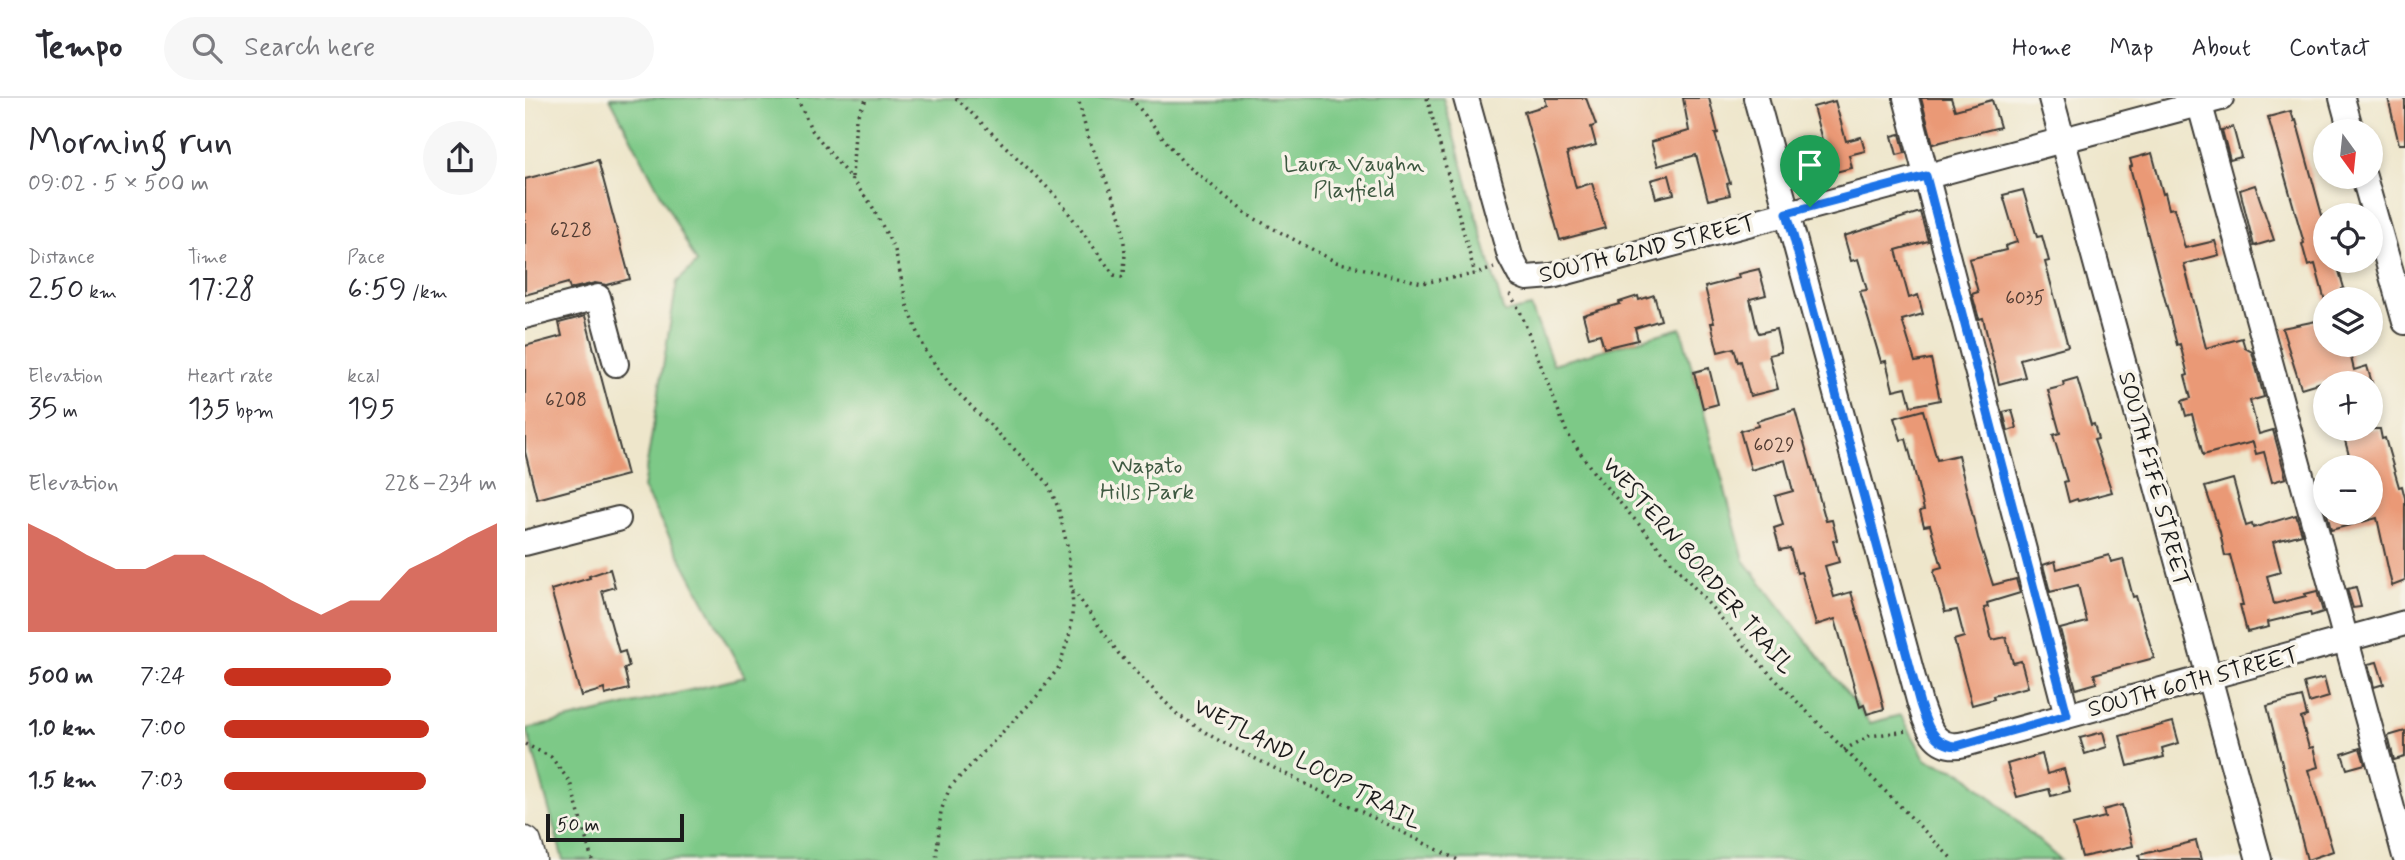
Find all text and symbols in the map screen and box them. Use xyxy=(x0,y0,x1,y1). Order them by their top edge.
search box xyxy=(164,17,654,80)
text: Tempo xyxy=(35,26,122,70)
icon: search xyxy=(188,29,226,67)
text: Search here xyxy=(244,31,375,65)
text: Home xyxy=(2012,33,2072,64)
text: Map xyxy=(2110,33,2154,64)
text: About xyxy=(2192,33,2251,64)
text: Contact xyxy=(2289,33,2370,64)
text: Morning run xyxy=(28,118,233,167)
north arrow xyxy=(2313,119,2383,189)
map controls xyxy=(2313,119,2383,525)
button: share xyxy=(423,121,497,195)
pin xyxy=(1780,135,1840,207)
icon: arrive xyxy=(1791,146,1829,184)
park label: Laura Vaughn Playfield xyxy=(1284,150,1424,206)
text: 09:02 · 5 × 500 m xyxy=(28,169,209,199)
button: locate xyxy=(2313,203,2383,273)
street label: SOUTH 62ND STREET xyxy=(1536,209,1759,291)
house number: 6228 xyxy=(550,218,592,243)
text: Distance xyxy=(28,245,95,270)
text: Time xyxy=(188,245,227,270)
text: Pace xyxy=(347,245,385,270)
text: 2.50 xyxy=(28,270,84,309)
text: 17:28 xyxy=(188,270,255,309)
text: 6:59 xyxy=(347,270,407,309)
text: km xyxy=(84,280,117,305)
text: /km xyxy=(407,280,448,305)
house number: 6035 xyxy=(2005,286,2045,311)
button: layers xyxy=(2313,287,2383,357)
text: Elevation xyxy=(28,364,103,389)
text: Heart rate xyxy=(188,364,273,389)
text: kcal xyxy=(347,364,379,389)
street label: SOUTH FIFE STREET xyxy=(2110,369,2196,590)
button: + xyxy=(2313,371,2383,441)
house number: 6208 xyxy=(545,388,587,413)
text: 35 xyxy=(28,389,58,428)
text: 135 xyxy=(188,389,230,428)
text: 195 xyxy=(347,389,395,428)
text: m xyxy=(58,399,78,424)
text: bpm xyxy=(230,399,274,424)
house number: 6029 xyxy=(1753,433,1795,458)
street label: WESTERN BORDER TRAIL xyxy=(1595,451,1800,681)
park label: Wapato Hills Park xyxy=(1100,452,1194,508)
button: − xyxy=(2313,455,2383,525)
text: Elevation xyxy=(28,469,119,499)
text: 228–234 m xyxy=(384,469,497,499)
street label: SOUTH 60TH STREET xyxy=(2085,640,2302,726)
text: 500 m xyxy=(28,662,93,692)
text: 7:24 xyxy=(140,662,185,692)
street label: WETLAND LOOP TRAIL xyxy=(1188,692,1426,838)
text: 1.0 km xyxy=(28,714,96,744)
text: 7:00 xyxy=(140,714,186,744)
text: 1.5 km xyxy=(28,766,97,796)
text: 7:03 xyxy=(140,766,183,796)
scale bar xyxy=(546,811,684,843)
text: 50 m xyxy=(557,813,600,838)

